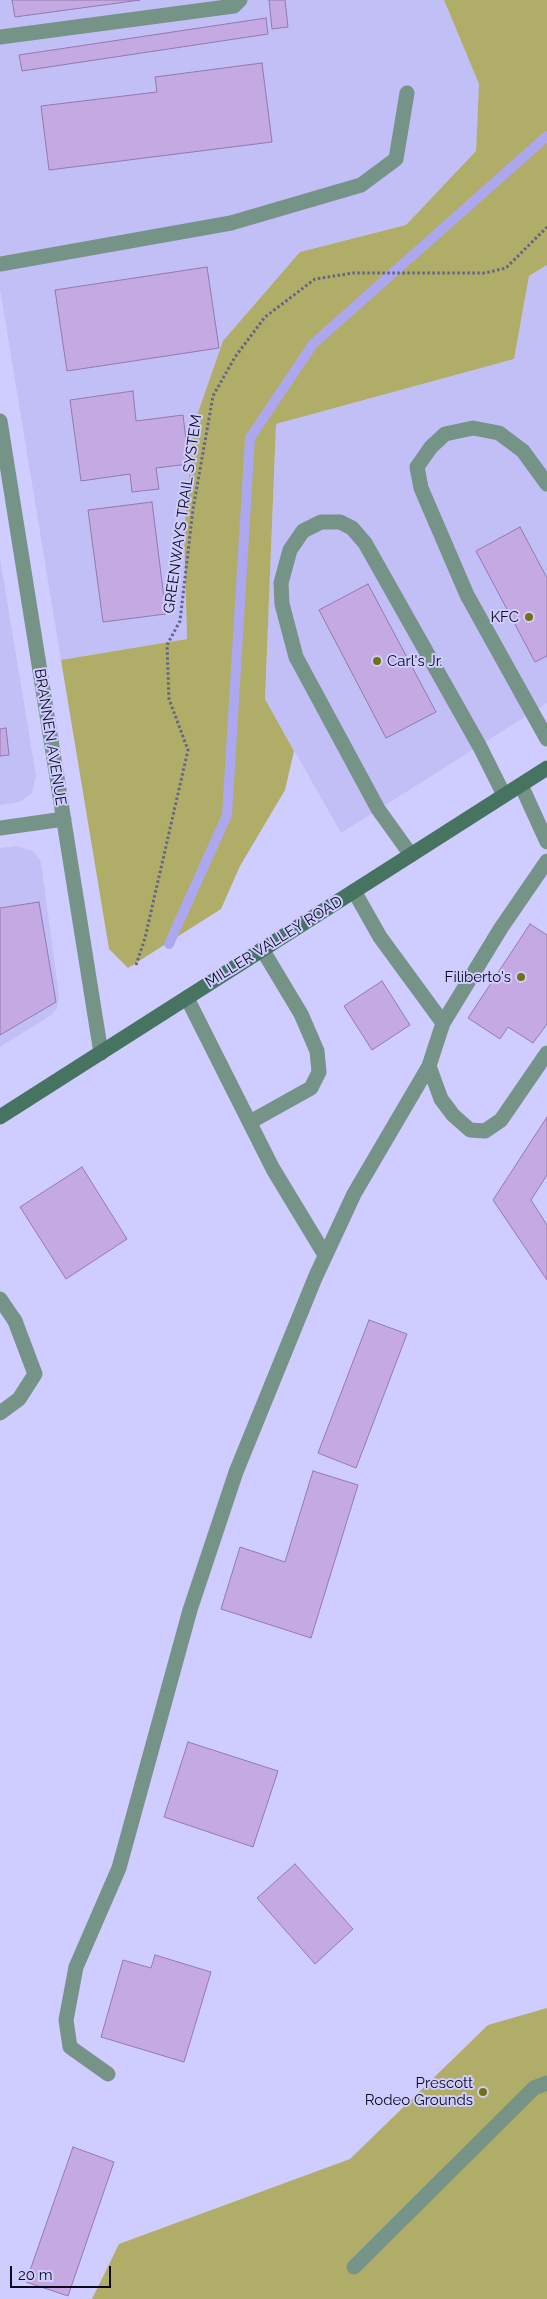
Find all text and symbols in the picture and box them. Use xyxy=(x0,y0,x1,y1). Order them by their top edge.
street label: GREENWAYS TRAIL SYSTEM xyxy=(160,413,206,615)
place label: KFC xyxy=(490,608,519,626)
marker: KFC xyxy=(523,611,535,623)
place label: Carl's Jr. xyxy=(387,652,442,670)
marker: Carl's Jr. xyxy=(371,655,383,667)
street label: BRANNEN AVENUE xyxy=(30,667,70,807)
street label: MILLER VALLEY ROAD xyxy=(202,892,346,992)
place label: Filiberto's xyxy=(445,968,511,986)
marker: Filiberto's xyxy=(515,971,527,983)
place label: Prescott Rodeo Grounds xyxy=(365,2074,473,2109)
marker: Prescott Rodeo Grounds xyxy=(477,2086,489,2098)
scale bar xyxy=(12,2256,114,2288)
text: 20 m xyxy=(18,2266,53,2284)

